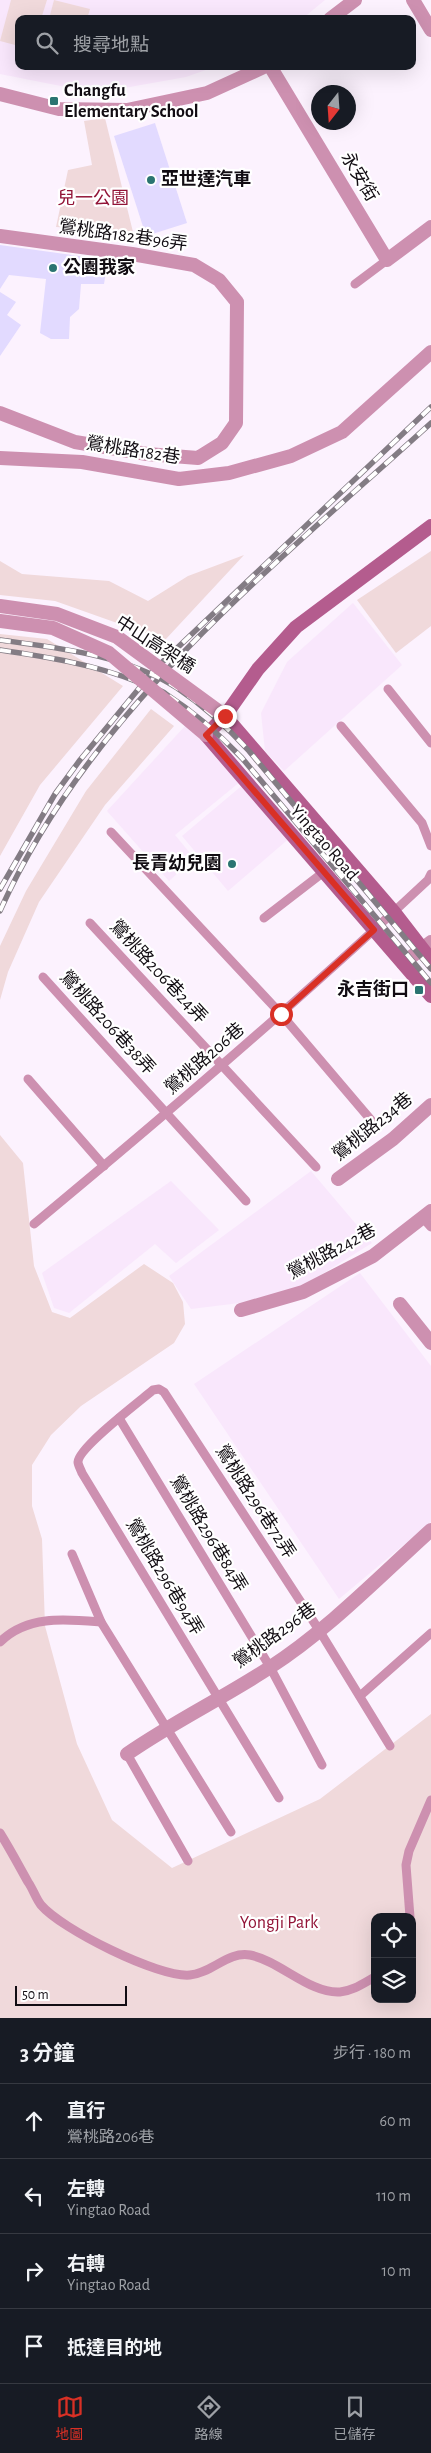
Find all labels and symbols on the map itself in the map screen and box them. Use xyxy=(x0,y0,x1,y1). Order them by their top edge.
place label: Changfu Elementary School xyxy=(64,82,199,121)
north arrow xyxy=(311,85,356,130)
marker: Changfu Elementary School xyxy=(48,95,60,107)
street label: 永安街 xyxy=(337,148,382,205)
place label: 亞世達汽車 xyxy=(161,169,251,189)
marker: 亞世達汽車 xyxy=(145,174,157,186)
park label: 兒一公園 xyxy=(57,188,129,208)
street label: 鶯桃路182巷96弄 xyxy=(57,216,189,254)
place label: 公園我家 xyxy=(63,257,135,277)
marker: 公園我家 xyxy=(47,262,59,274)
street label: 鶯桃路182巷 xyxy=(85,433,182,467)
street label: 中山高架橋 xyxy=(112,611,199,677)
route end xyxy=(214,705,237,728)
street label: Yingtao Road xyxy=(287,802,361,884)
place label: 長青幼兒園 xyxy=(132,853,222,873)
marker: 長青幼兒園 xyxy=(226,858,238,870)
street label: 鶯桃路206巷24弄 xyxy=(106,916,211,1027)
street label: 鶯桃路206巷38弄 xyxy=(56,967,159,1078)
place label: 永吉街口 xyxy=(337,979,409,999)
marker: 永吉街口 xyxy=(413,984,425,996)
route start xyxy=(270,1003,293,1026)
street label: 鶯桃路206巷 xyxy=(161,1019,248,1098)
street label: 鶯桃路234巷 xyxy=(329,1088,416,1164)
street label: 鶯桃路242巷 xyxy=(284,1220,379,1283)
street label: 鶯桃路296巷72弄 xyxy=(212,1441,300,1562)
street label: 鶯桃路296巷84弄 xyxy=(166,1472,252,1595)
street label: 鶯桃路296巷94弄 xyxy=(122,1515,207,1638)
street label: 鶯桃路296巷 xyxy=(229,1599,320,1672)
park label: Yongji Park xyxy=(240,1914,319,1932)
scale bar xyxy=(15,1983,128,2006)

